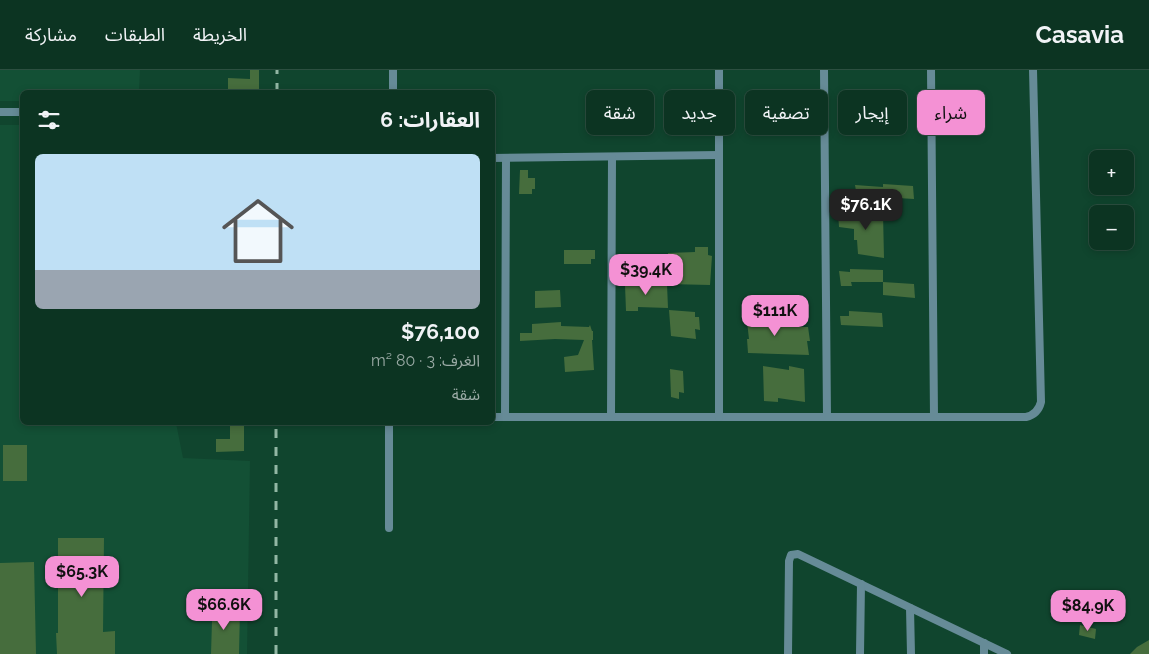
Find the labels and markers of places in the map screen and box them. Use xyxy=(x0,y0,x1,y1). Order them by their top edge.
pin: $76.1K xyxy=(825,189,907,231)
pin: $39.4K xyxy=(605,254,687,296)
pin: $111K xyxy=(740,294,810,337)
pin: $65.3K xyxy=(41,556,123,598)
pin: $66.6K xyxy=(183,588,265,631)
pin: $84.9K xyxy=(1047,590,1129,632)

